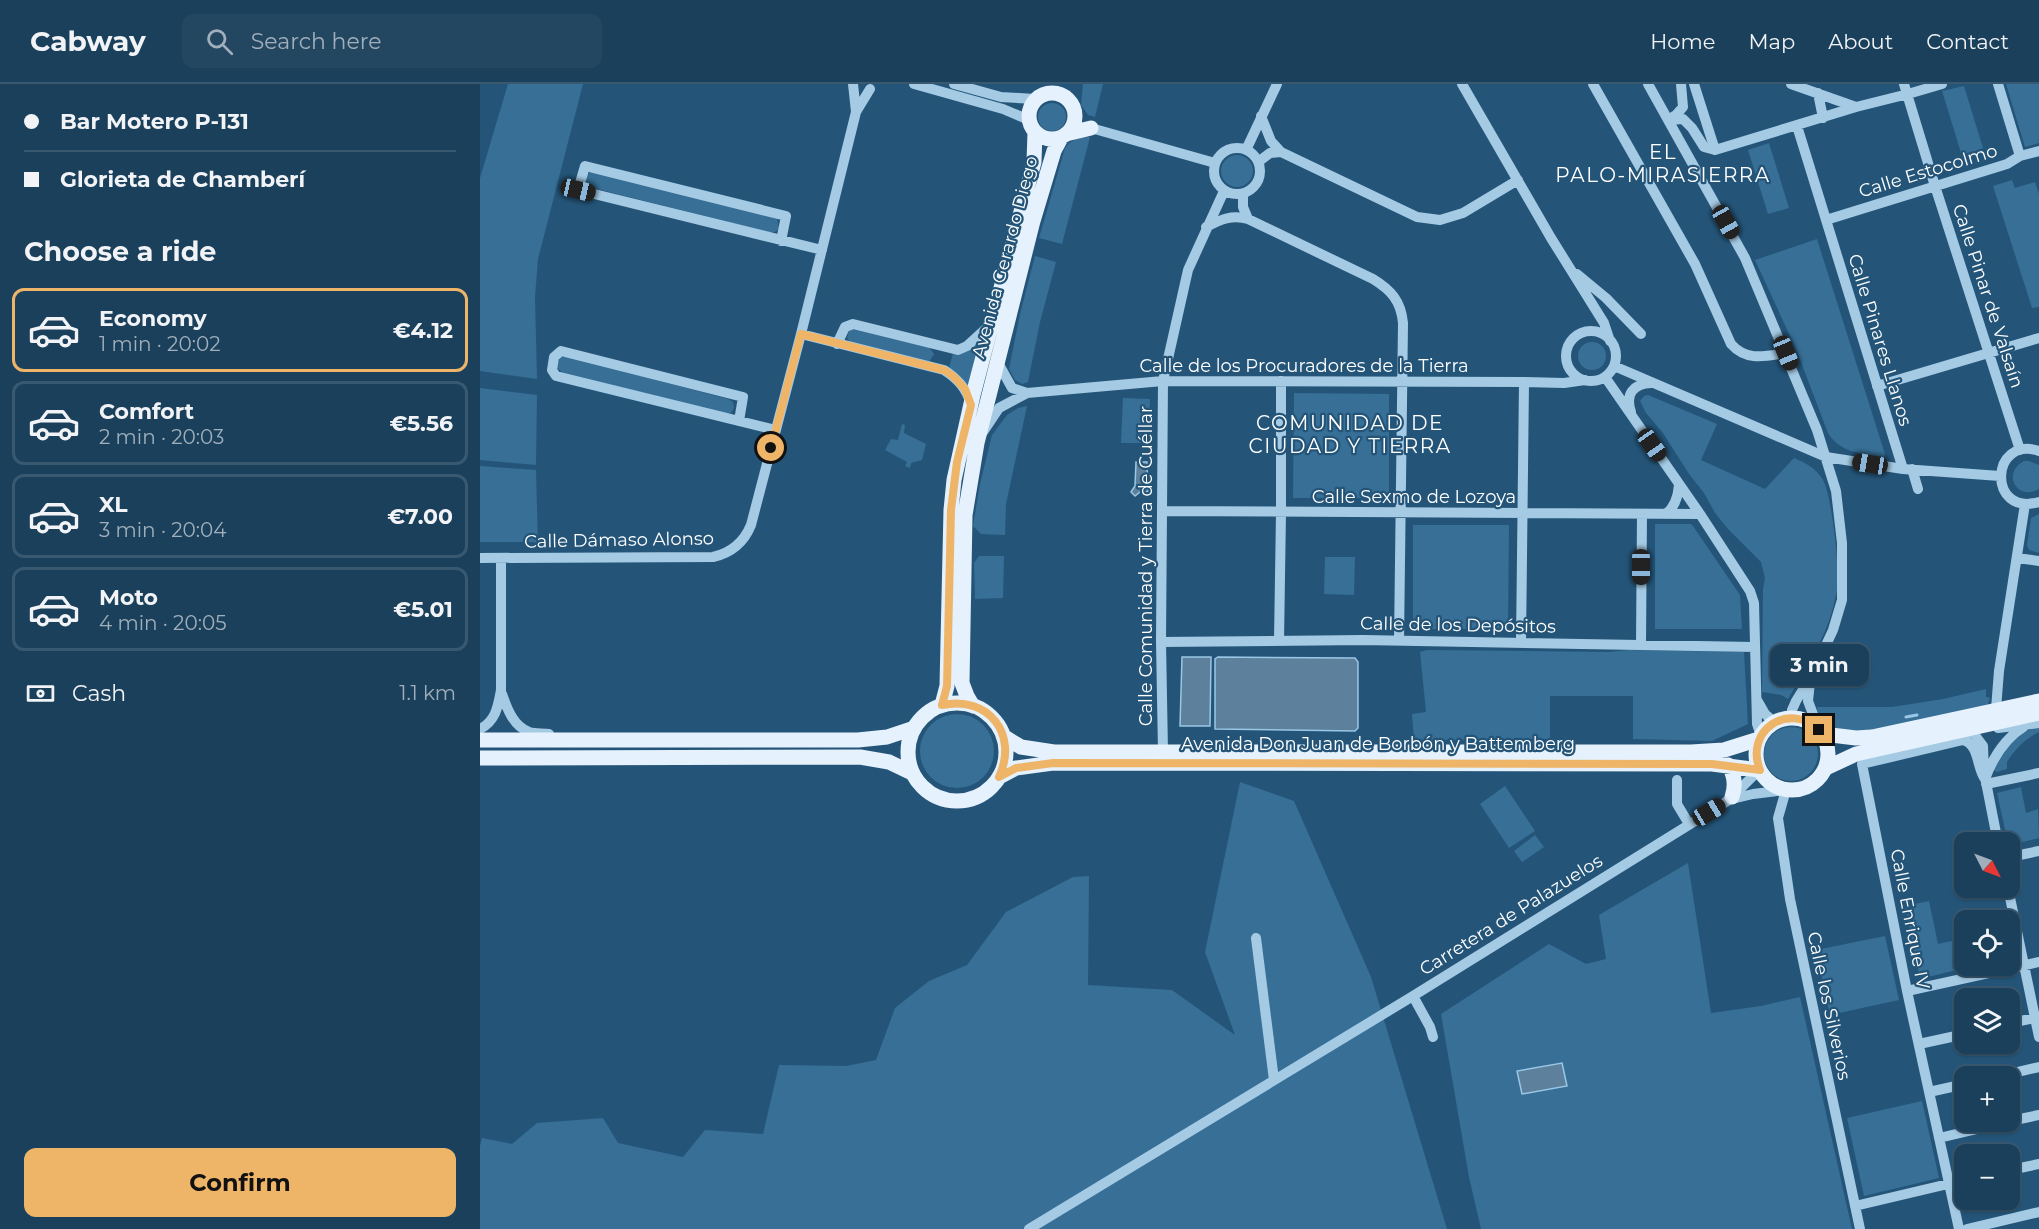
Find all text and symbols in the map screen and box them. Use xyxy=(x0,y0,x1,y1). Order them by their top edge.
search box xyxy=(182,14,602,68)
text: Cabway xyxy=(30,24,146,58)
icon: search xyxy=(203,25,236,58)
text: Search here xyxy=(251,28,382,55)
text: Home xyxy=(1650,29,1715,54)
text: Map xyxy=(1748,29,1795,54)
text: About xyxy=(1828,29,1893,54)
text: Contact xyxy=(1926,29,2009,54)
text: Bar Motero P-131 xyxy=(60,108,249,135)
street label: Calle Estocolmo xyxy=(1856,139,2000,203)
district label: EL PALO-MIRASIERRA xyxy=(1555,140,1771,187)
street label: Avenida Gerardo Diego xyxy=(967,153,1043,361)
text: Glorieta de Chamberí xyxy=(60,166,305,193)
car xyxy=(558,177,598,203)
street label: Calle Pinar de Valsaín xyxy=(1948,201,2028,391)
car xyxy=(1709,202,1743,242)
text: Choose a ride xyxy=(24,235,216,268)
street label: Calle Pinares Llanos xyxy=(1843,251,1917,429)
icon: car xyxy=(27,303,81,357)
text: Economy xyxy=(99,305,207,332)
text: €4.12 xyxy=(393,317,453,344)
text: 1 min · 20:02 xyxy=(99,332,221,356)
car xyxy=(1771,333,1801,373)
street label: Calle de los Procuradores de la Tierra xyxy=(1139,355,1469,377)
icon: car xyxy=(27,396,81,450)
text: Comfort xyxy=(99,398,194,425)
street label: Calle Comunidad y Tierra de Cuéllar xyxy=(1135,406,1157,726)
text: €5.56 xyxy=(389,410,453,437)
district label: COMUNIDAD DE CIUDAD Y TIERRA xyxy=(1248,411,1452,458)
text: 2 min · 20:03 xyxy=(99,425,224,449)
car xyxy=(1634,425,1670,465)
route start xyxy=(757,434,784,461)
car xyxy=(1851,452,1889,476)
street label: Calle Sexmo de Lozoya xyxy=(1312,486,1516,508)
icon: car xyxy=(27,489,81,543)
text: XL xyxy=(99,491,128,518)
text: €7.00 xyxy=(387,503,453,530)
text: 3 min · 20:04 xyxy=(99,518,226,542)
street label: Calle Dámaso Alonso xyxy=(524,527,714,553)
car xyxy=(1632,549,1650,585)
icon: car xyxy=(27,582,81,636)
text: Moto xyxy=(99,584,158,611)
text: €5.01 xyxy=(393,596,453,623)
text: 4 min · 20:05 xyxy=(99,611,226,635)
street label: Calle de los Depósitos xyxy=(1360,612,1556,638)
callout: 3 min xyxy=(1770,643,1868,685)
text: 3 min xyxy=(1790,653,1849,677)
icon: cash xyxy=(24,677,57,710)
text: Cash xyxy=(72,680,126,707)
text: 1.1 km xyxy=(399,681,456,705)
route end xyxy=(1805,716,1832,743)
street label: Avenida Don Juan de Borbón y Battemberg xyxy=(1181,733,1575,755)
car xyxy=(1689,795,1729,829)
north arrow xyxy=(1954,832,2020,898)
map controls xyxy=(1954,832,2020,1210)
street label: Calle Enrique IV xyxy=(1886,847,1934,991)
street label: Carretera de Palazuelos xyxy=(1416,850,1607,980)
button: locate xyxy=(1954,910,2020,976)
street label: Calle los Silverios xyxy=(1803,930,1856,1082)
button: layers xyxy=(1954,988,2020,1054)
button: + xyxy=(1954,1066,2020,1132)
button: − xyxy=(1954,1144,2020,1210)
button: Confirm xyxy=(24,1148,456,1217)

